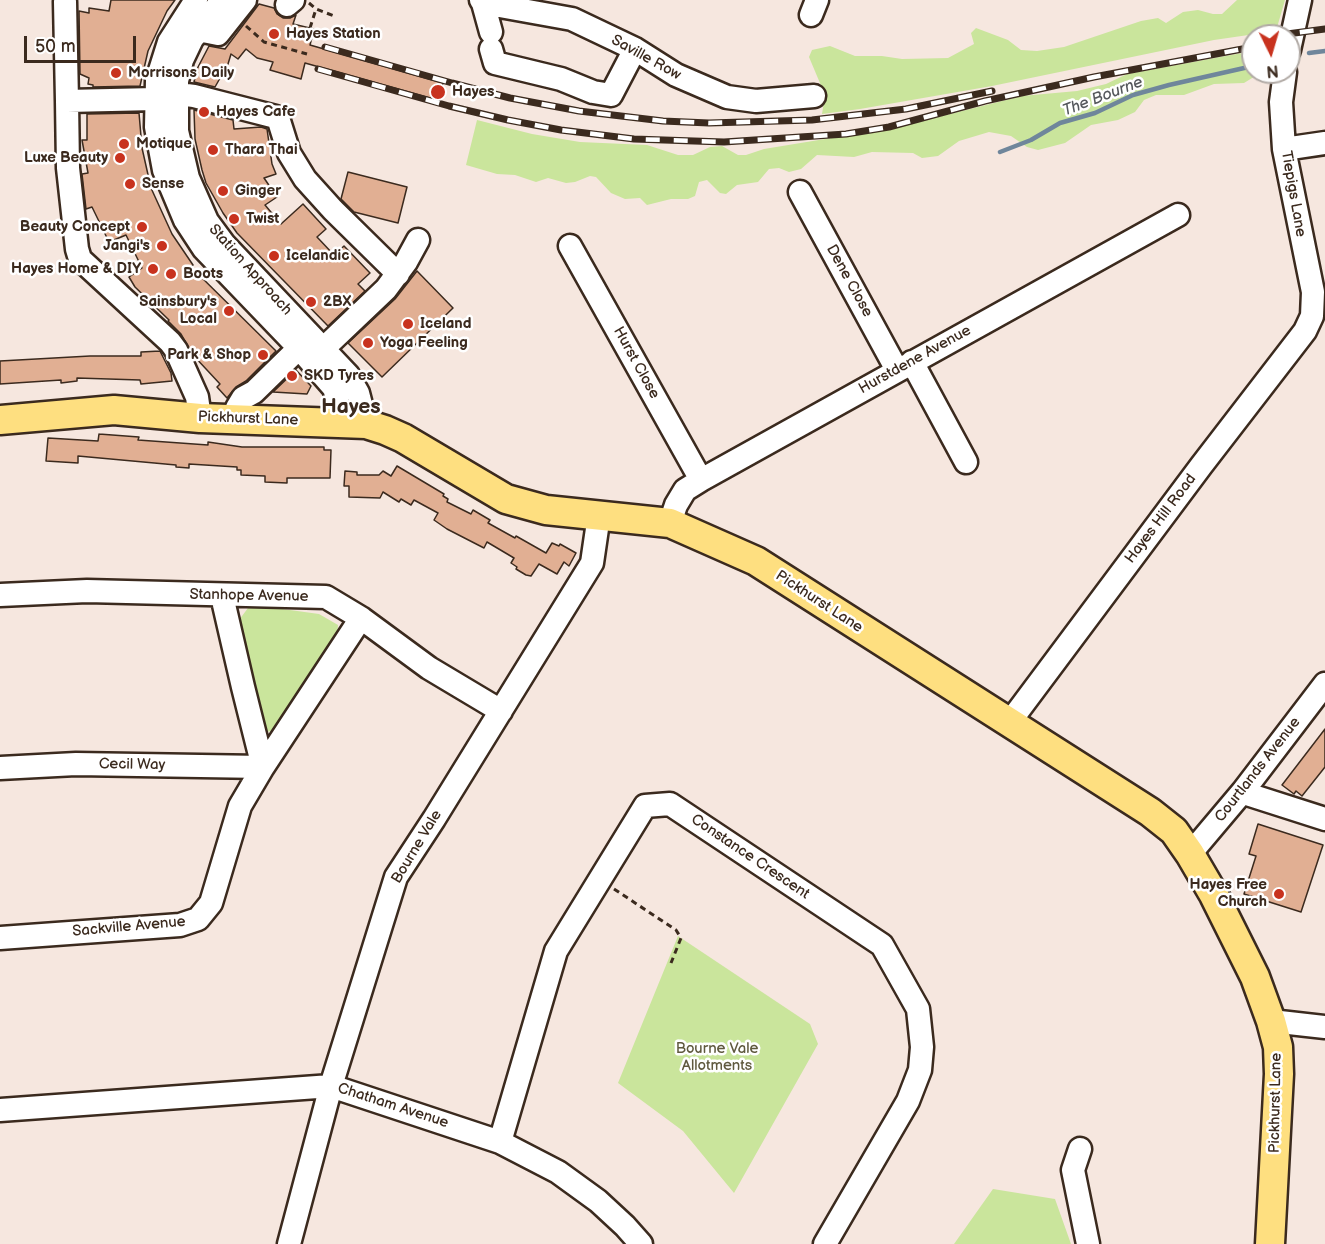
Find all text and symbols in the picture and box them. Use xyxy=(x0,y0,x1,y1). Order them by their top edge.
scale bar xyxy=(27,24,140,62)
north arrow xyxy=(1241,24,1301,84)
place label: Hayes Station xyxy=(286,25,381,43)
marker: Hayes Station xyxy=(267,27,281,41)
street label: Saville Row xyxy=(608,31,684,85)
text: 50 m xyxy=(35,36,76,57)
text: N xyxy=(1266,60,1279,80)
place label: Morrisons Daily xyxy=(128,64,234,82)
marker: Morrisons Daily xyxy=(109,66,123,80)
water label: The Bourne xyxy=(1060,73,1146,121)
marker: Hayes xyxy=(429,83,447,101)
place label: Hayes xyxy=(452,83,494,101)
place label: Hayes Cafe xyxy=(216,103,295,121)
marker: Hayes Cafe xyxy=(197,105,211,119)
place label: Motique xyxy=(136,135,192,153)
marker: Motique xyxy=(117,137,131,151)
place label: Thara Thai xyxy=(225,141,298,159)
marker: Thara Thai xyxy=(206,143,220,157)
place label: Luxe Beauty xyxy=(24,149,108,167)
street label: Tiepigs Lane xyxy=(1277,150,1309,238)
marker: Luxe Beauty xyxy=(113,151,127,165)
place label: Sense xyxy=(142,175,184,193)
marker: Sense xyxy=(123,177,137,191)
place label: Ginger xyxy=(235,182,281,200)
marker: Ginger xyxy=(216,184,230,198)
place label: Twist xyxy=(246,210,279,228)
marker: Twist xyxy=(227,212,241,226)
place label: Beauty Concept xyxy=(20,218,130,236)
marker: Beauty Concept xyxy=(135,220,149,234)
street label: Station Approach xyxy=(205,221,295,319)
place label: Jangi's xyxy=(103,237,150,255)
marker: Jangi's xyxy=(155,239,169,253)
street label: Dene Close xyxy=(822,242,876,320)
place label: Icelandic xyxy=(286,247,349,265)
marker: Icelandic xyxy=(267,249,281,263)
place label: Hayes Home & DIY xyxy=(11,260,141,278)
marker: Hayes Home & DIY xyxy=(146,262,160,276)
place label: Boots xyxy=(183,265,223,283)
marker: Boots xyxy=(164,267,178,281)
place label: Sainsbury's Local xyxy=(139,293,217,328)
place label: 2BX xyxy=(323,293,351,311)
marker: 2BX xyxy=(304,295,318,309)
marker: Sainsbury's Local xyxy=(222,304,236,318)
place label: Iceland xyxy=(420,315,471,333)
marker: Iceland xyxy=(401,317,415,331)
street label: Hurstdene Avenue xyxy=(856,322,974,398)
street label: Hurst Close xyxy=(609,324,663,402)
place label: Yoga Feeling xyxy=(380,334,468,352)
marker: Yoga Feeling xyxy=(361,336,375,350)
place label: Park & Shop xyxy=(167,346,251,364)
marker: Park & Shop xyxy=(256,348,270,362)
place label: SKD Tyres xyxy=(304,367,374,385)
marker: SKD Tyres xyxy=(285,369,299,383)
district label: Hayes xyxy=(321,395,381,421)
street label: Pickhurst Lane xyxy=(198,408,298,430)
street label: Hayes Hill Road xyxy=(1122,471,1200,567)
street label: Pickhurst Lane xyxy=(772,567,866,637)
street label: Stanhope Avenue xyxy=(189,586,309,606)
street label: Courtlands Avenue xyxy=(1211,714,1305,826)
street label: Cecil Way xyxy=(99,755,165,775)
street label: Bourne Vale xyxy=(388,807,446,887)
street label: Constance Crescent xyxy=(687,811,813,903)
place label: Hayes Free Church xyxy=(1190,876,1267,911)
marker: Hayes Free Church xyxy=(1272,887,1286,901)
street label: Sackville Avenue xyxy=(72,913,186,941)
park label: Bourne Vale Allotments xyxy=(676,1040,758,1075)
street label: Pickhurst Lane xyxy=(1266,1053,1286,1153)
street label: Chatham Avenue xyxy=(335,1080,451,1132)

